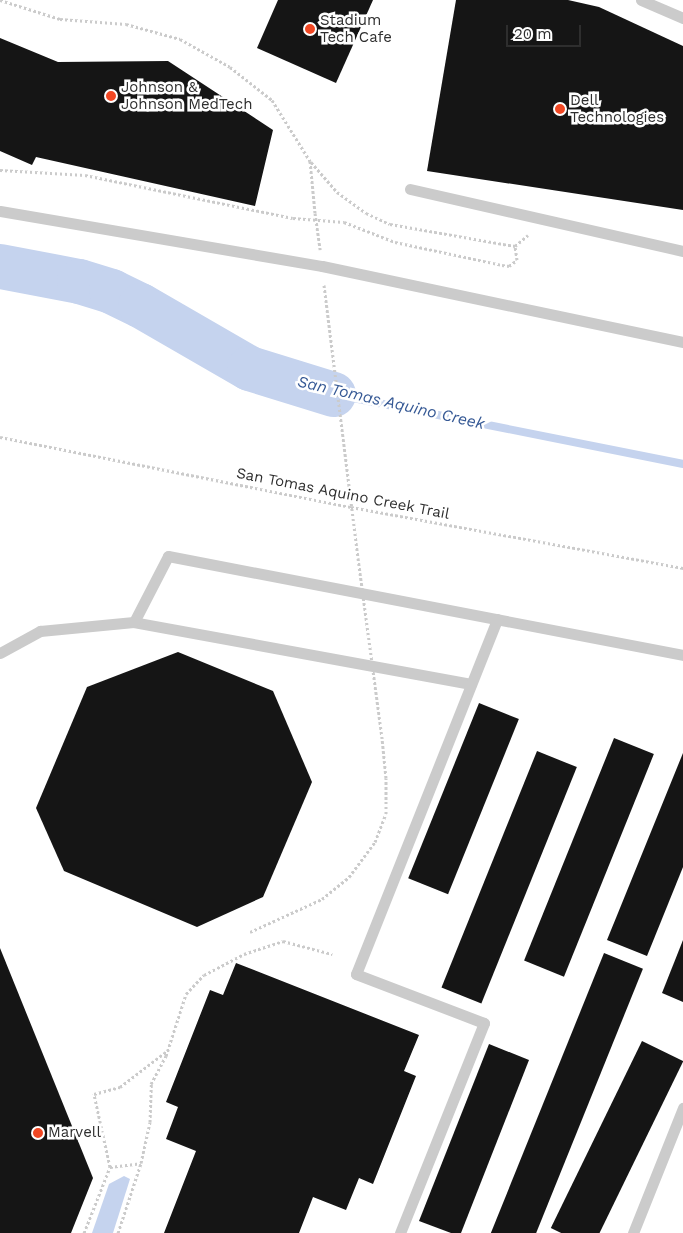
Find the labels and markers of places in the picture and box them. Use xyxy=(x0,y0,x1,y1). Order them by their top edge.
place label: Stadium Tech Cafe xyxy=(320,11,392,46)
marker: Stadium Tech Cafe xyxy=(304,23,316,35)
place label: Johnson & Johnson MedTech xyxy=(121,78,252,113)
marker: Johnson & Johnson MedTech xyxy=(105,90,117,102)
place label: Dell Technologies xyxy=(570,91,664,126)
marker: Dell Technologies xyxy=(554,103,566,115)
place label: Marvell xyxy=(48,1124,101,1142)
marker: Marvell xyxy=(32,1127,44,1139)

